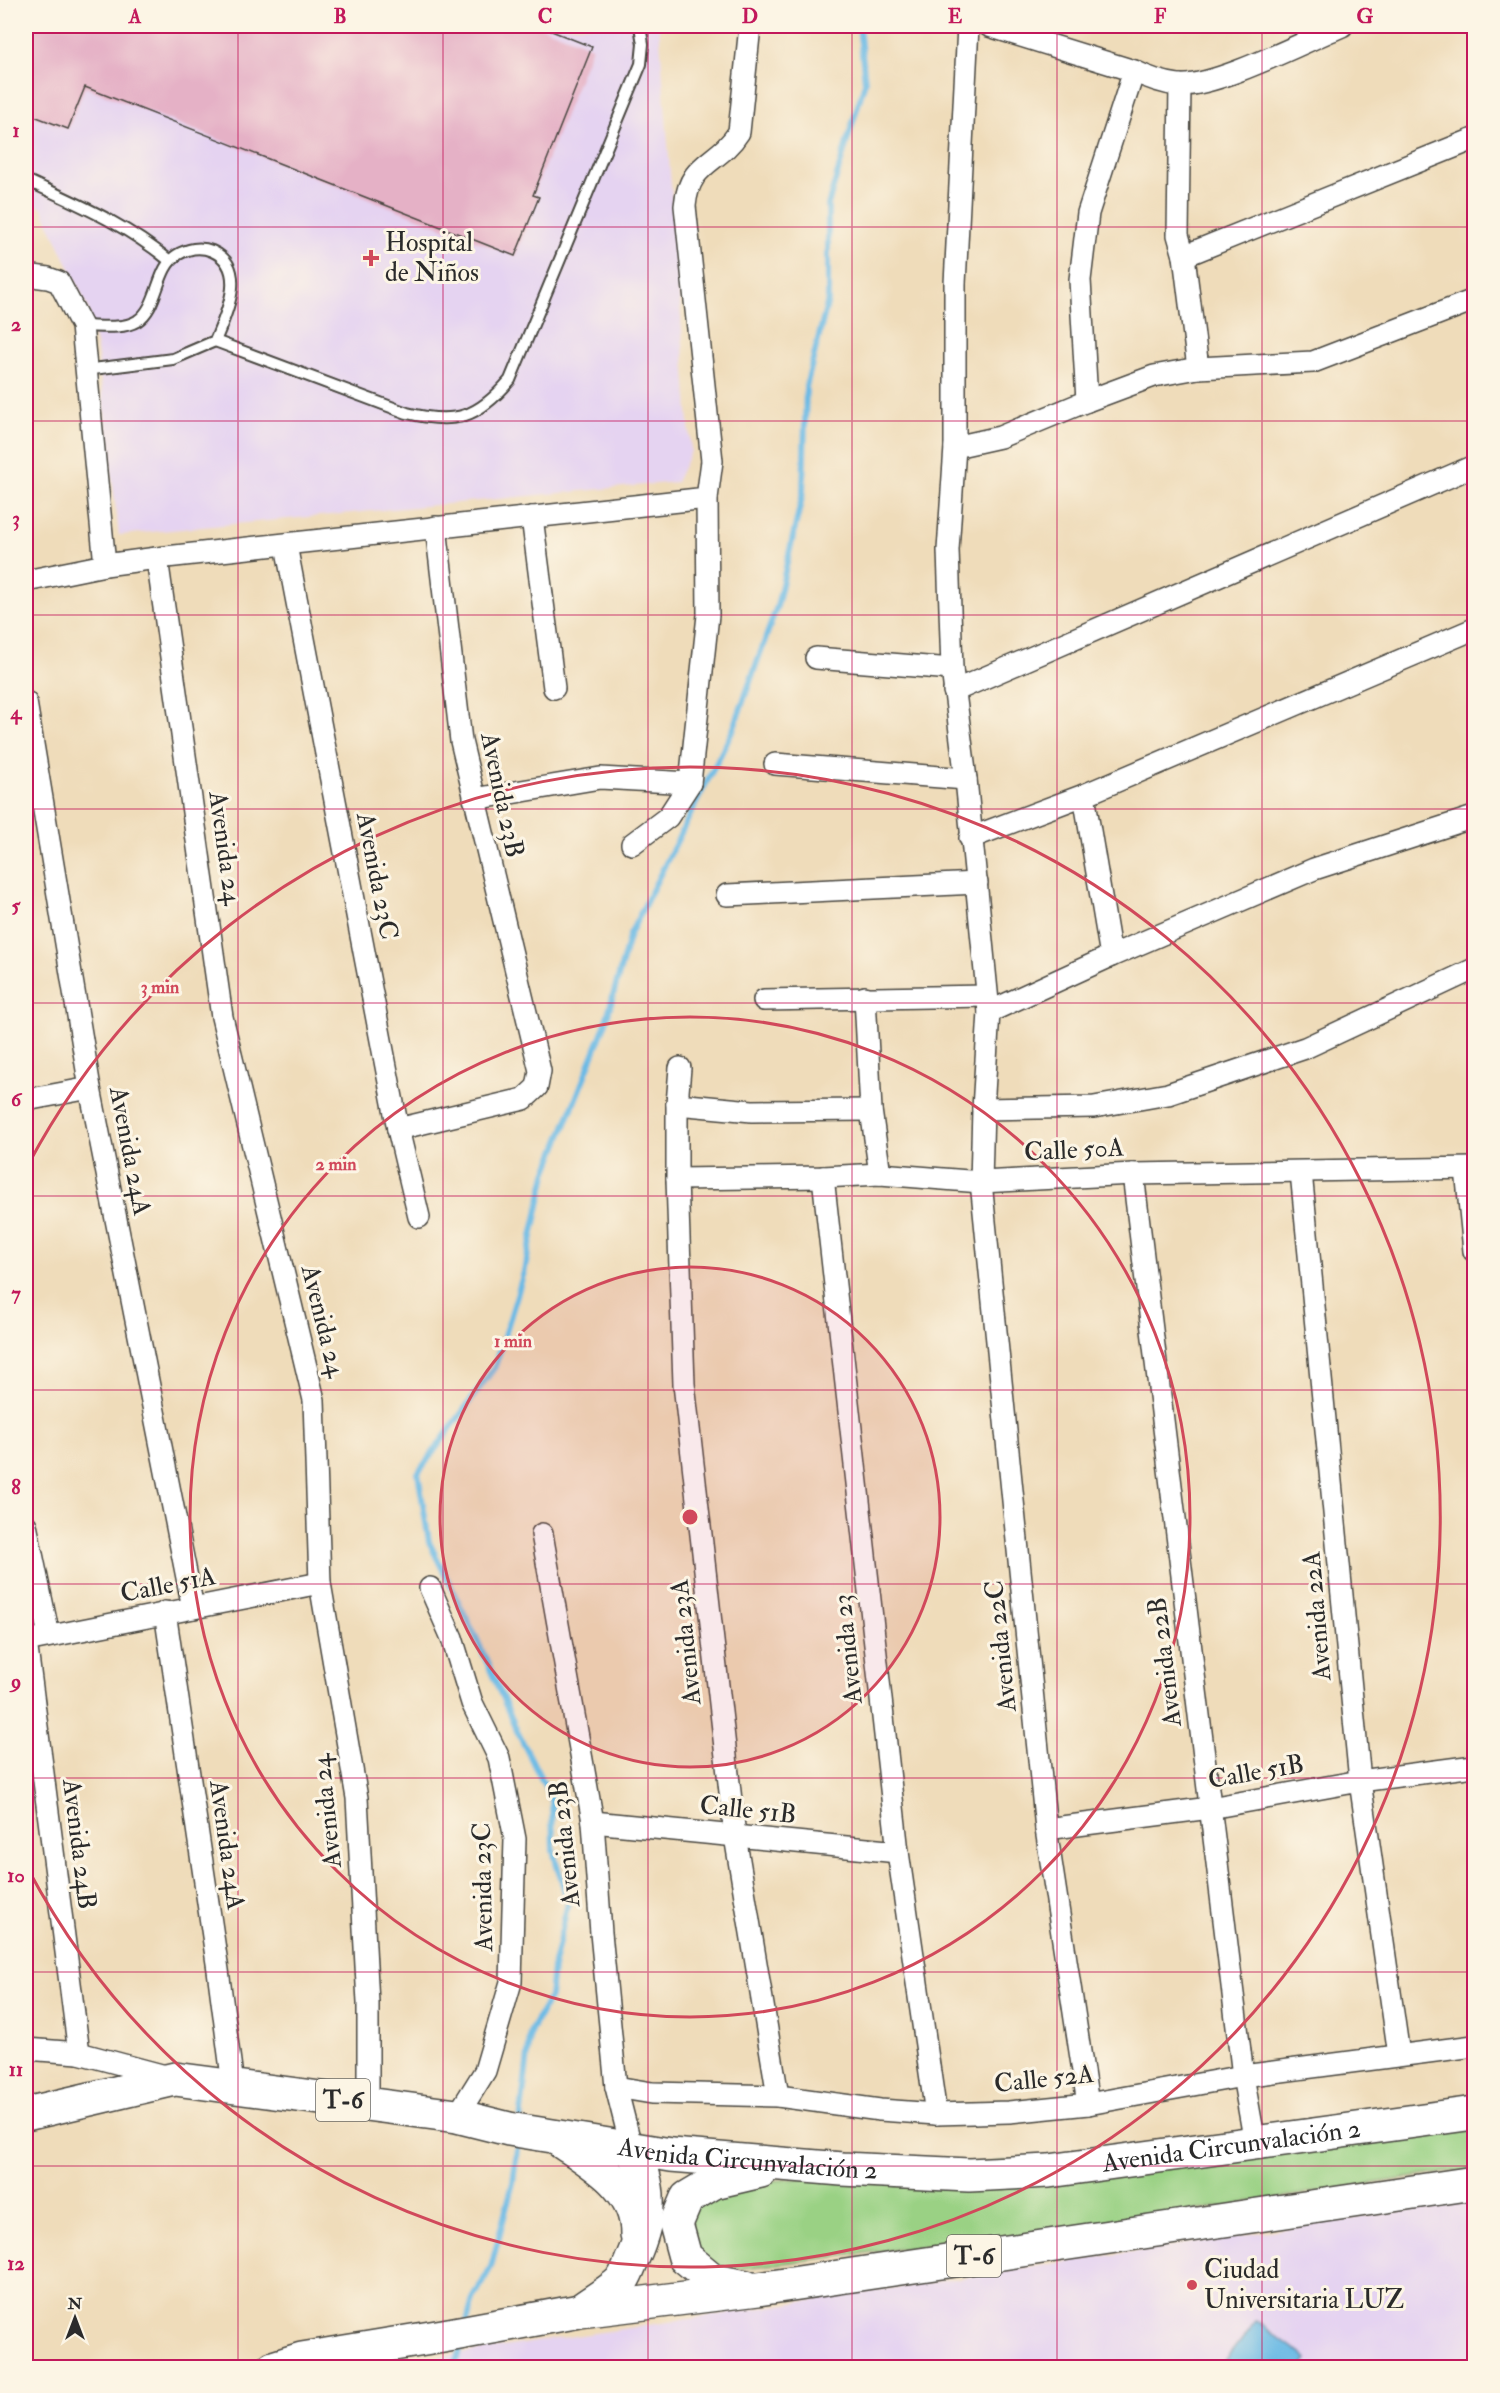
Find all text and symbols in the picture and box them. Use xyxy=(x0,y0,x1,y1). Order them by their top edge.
text: A xyxy=(128,4,142,29)
text: B xyxy=(333,4,347,29)
text: C xyxy=(538,4,552,29)
text: D xyxy=(742,4,758,29)
text: E xyxy=(948,4,963,29)
text: F xyxy=(1154,4,1167,29)
text: G xyxy=(1357,4,1374,29)
text: 1 xyxy=(12,118,20,143)
place label: Hospital de Niños xyxy=(385,227,479,289)
marker: Hospital de Niños xyxy=(362,249,380,267)
text: 2 xyxy=(11,312,21,337)
text: 3 xyxy=(12,506,20,531)
text: 4 xyxy=(10,700,23,725)
street label: Avenida 23B xyxy=(473,729,531,860)
street label: Avenida 24 xyxy=(201,788,249,908)
street label: Avenida 23C xyxy=(349,809,405,942)
text: 5 xyxy=(12,893,22,918)
text: 3 min xyxy=(141,976,180,999)
street label: Avenida 24A xyxy=(102,1083,158,1219)
text: 6 xyxy=(11,1087,23,1112)
street label: Calle 50A xyxy=(1023,1131,1125,1169)
text: 2 min xyxy=(316,1153,357,1176)
street label: Avenida 24 xyxy=(293,1261,353,1381)
text: 7 xyxy=(11,1281,21,1306)
text: 1 min xyxy=(494,1330,533,1353)
text: 8 xyxy=(11,1475,21,1500)
centre of rings xyxy=(680,1507,700,1527)
street label: Avenida 22A xyxy=(1295,1549,1339,1683)
street label: Calle 51A xyxy=(118,1560,219,1610)
street label: Avenida 23A xyxy=(663,1577,709,1708)
street label: Avenida 22C xyxy=(978,1579,1024,1714)
street label: Avenida 23 xyxy=(826,1593,870,1706)
street label: Avenida 22B xyxy=(1141,1595,1189,1730)
text: 9 xyxy=(9,1669,21,1694)
street label: Calle 51B xyxy=(1205,1748,1307,1796)
street label: Avenida 24 xyxy=(305,1752,349,1870)
street label: Avenida 24B xyxy=(55,1776,103,1911)
street label: Avenida 24A xyxy=(202,1777,252,1912)
street label: Avenida 23B xyxy=(542,1779,588,1910)
street label: Calle 51B xyxy=(698,1789,798,1831)
street label: Avenida 23C xyxy=(466,1822,500,1953)
text: 10 xyxy=(7,1863,25,1888)
text: 11 xyxy=(9,2057,23,2082)
street label: Calle 52A xyxy=(992,2058,1096,2100)
road number: T-6 xyxy=(316,2079,370,2121)
street label: Avenida Circunvalación 2 xyxy=(1099,2113,1363,2180)
street label: Avenida Circunvalación 2 xyxy=(615,2131,878,2187)
road number: T-6 xyxy=(947,2235,1001,2277)
text: 12 xyxy=(7,2251,25,2276)
place label: Ciudad Universitaria LUZ xyxy=(1204,2254,1404,2316)
marker: Ciudad Universitaria LUZ xyxy=(1185,2278,1199,2292)
north arrow xyxy=(45,2288,105,2348)
text: N xyxy=(67,2294,83,2314)

